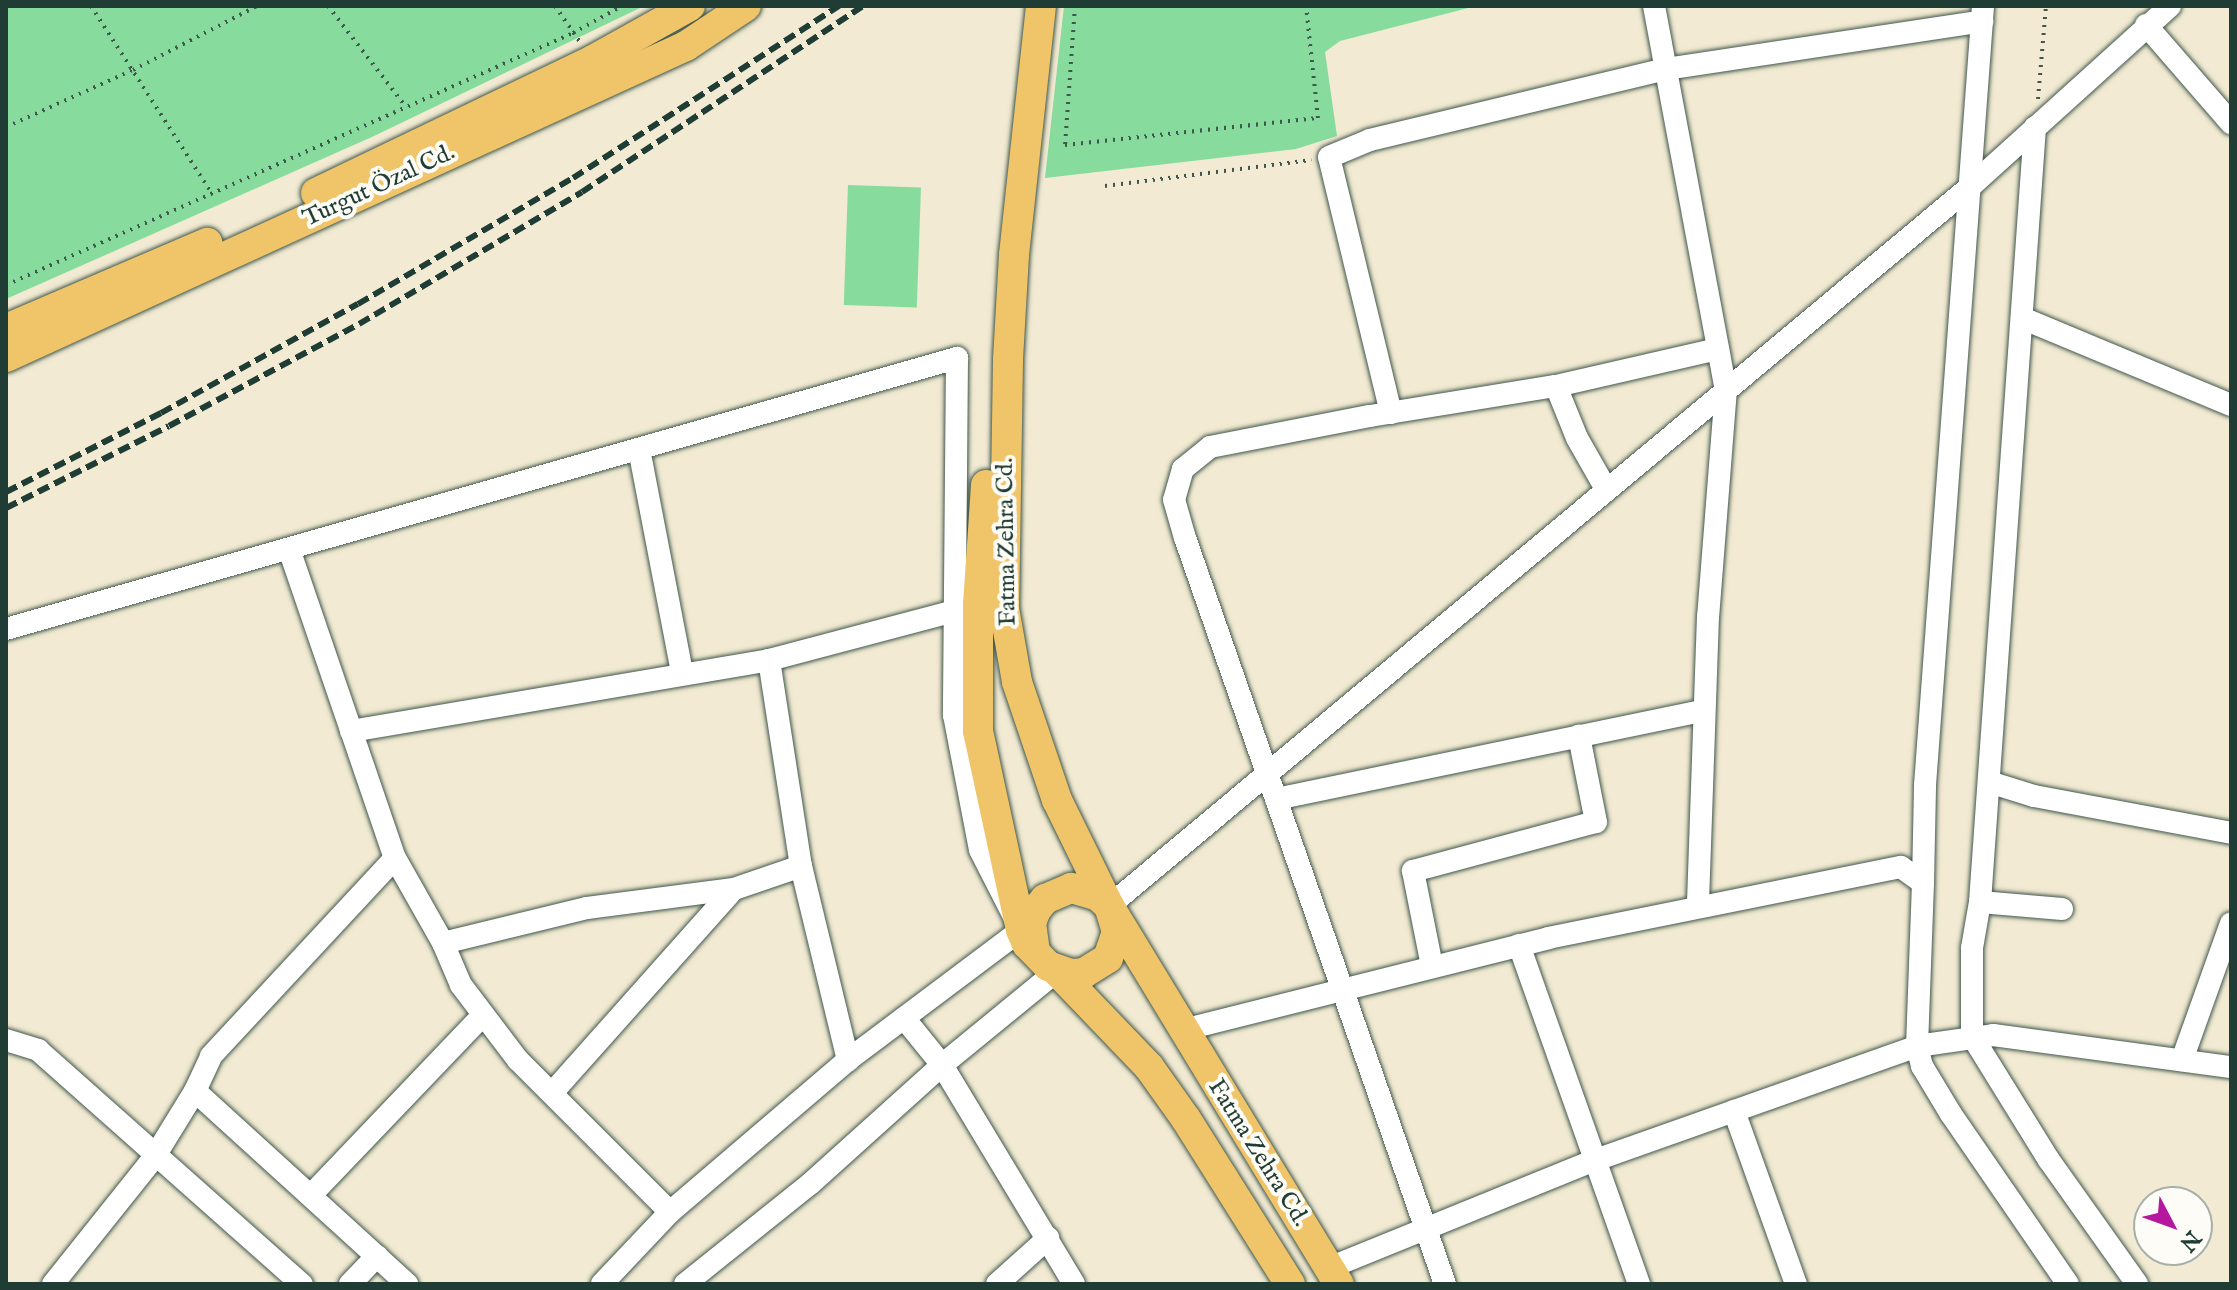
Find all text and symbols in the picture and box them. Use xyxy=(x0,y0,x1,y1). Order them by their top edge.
street label: Turgut Özal Cd. xyxy=(299,138,459,234)
street label: Fatma Zehra Cd. xyxy=(991,458,1023,626)
street label: Fatma Zehra Cd. xyxy=(1201,1074,1315,1232)
north arrow xyxy=(2133,1186,2213,1266)
text: N xyxy=(2173,1224,2206,1257)

